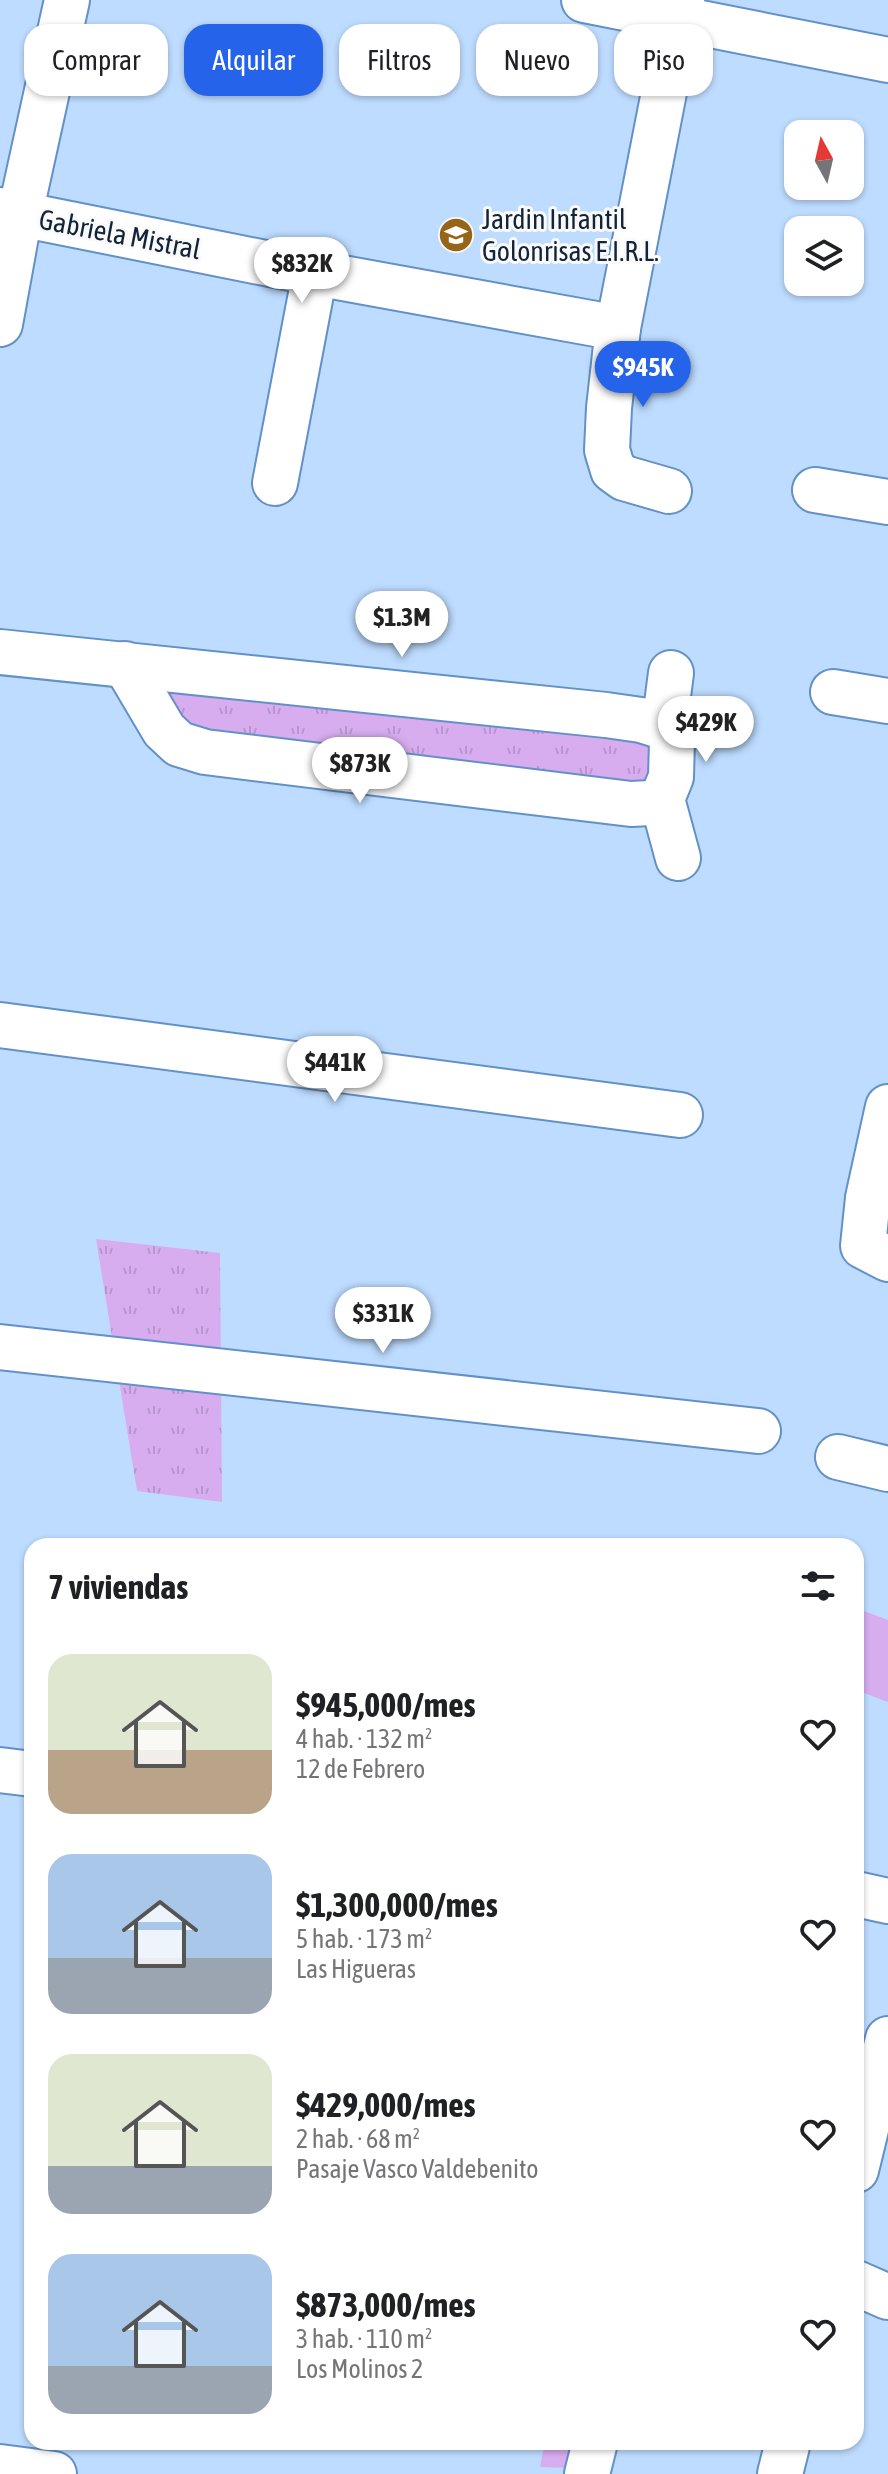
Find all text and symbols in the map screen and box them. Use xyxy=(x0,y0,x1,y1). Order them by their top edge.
chip: Comprar xyxy=(24,24,168,96)
chip: Alquilar xyxy=(184,24,323,96)
chip: Filtros xyxy=(339,24,460,96)
chip: Nuevo xyxy=(476,24,598,96)
chip: Piso xyxy=(614,24,713,96)
north arrow xyxy=(784,120,864,200)
map controls xyxy=(784,120,864,296)
street label: Gabriela Mistral xyxy=(36,203,204,265)
place label: Jardin Infantil Golonrisas E.I.R.L. xyxy=(482,203,659,267)
school or university icon: Jardin Infantil Golonrisas E.I.R.L. xyxy=(437,216,475,254)
button: layers xyxy=(784,216,864,296)
pin: $832K xyxy=(246,237,358,305)
text: $832K xyxy=(272,248,332,278)
pin: $945K xyxy=(587,341,699,409)
text: $945K xyxy=(613,352,673,382)
pin: $1.3M xyxy=(346,591,458,659)
text: $1.3M xyxy=(373,602,431,632)
pin: $429K xyxy=(650,696,762,764)
text: $429K xyxy=(676,707,736,737)
pin: $873K xyxy=(304,737,416,805)
text: $873K xyxy=(330,748,390,778)
pin: $441K xyxy=(279,1036,391,1104)
text: $441K xyxy=(305,1047,365,1077)
pin: $331K xyxy=(327,1287,439,1355)
text: $331K xyxy=(353,1298,413,1328)
icon: filters xyxy=(796,1564,840,1608)
text: 7 viviendas xyxy=(48,1567,188,1606)
text: $945,000/mes xyxy=(296,1685,476,1724)
icon: home xyxy=(112,1686,208,1782)
icon: heart xyxy=(796,1712,840,1756)
text: 4 hab. · 132 m² xyxy=(296,1724,432,1754)
text: 12 de Febrero xyxy=(296,1754,425,1784)
text: $1,300,000/mes xyxy=(296,1885,498,1924)
icon: home xyxy=(112,1886,208,1982)
icon: heart xyxy=(796,1912,840,1956)
text: 5 hab. · 173 m² xyxy=(296,1924,432,1954)
text: Las Higueras xyxy=(296,1954,416,1984)
text: $429,000/mes xyxy=(296,2085,476,2124)
icon: home xyxy=(112,2086,208,2182)
icon: heart xyxy=(796,2112,840,2156)
text: 2 hab. · 68 m² xyxy=(296,2124,420,2154)
text: Pasaje Vasco Valdebenito xyxy=(296,2154,539,2184)
text: $873,000/mes xyxy=(296,2285,476,2324)
icon: home xyxy=(112,2286,208,2382)
icon: heart xyxy=(796,2312,840,2356)
text: 3 hab. · 110 m² xyxy=(296,2324,432,2354)
text: Los Molinos 2 xyxy=(296,2354,423,2384)

